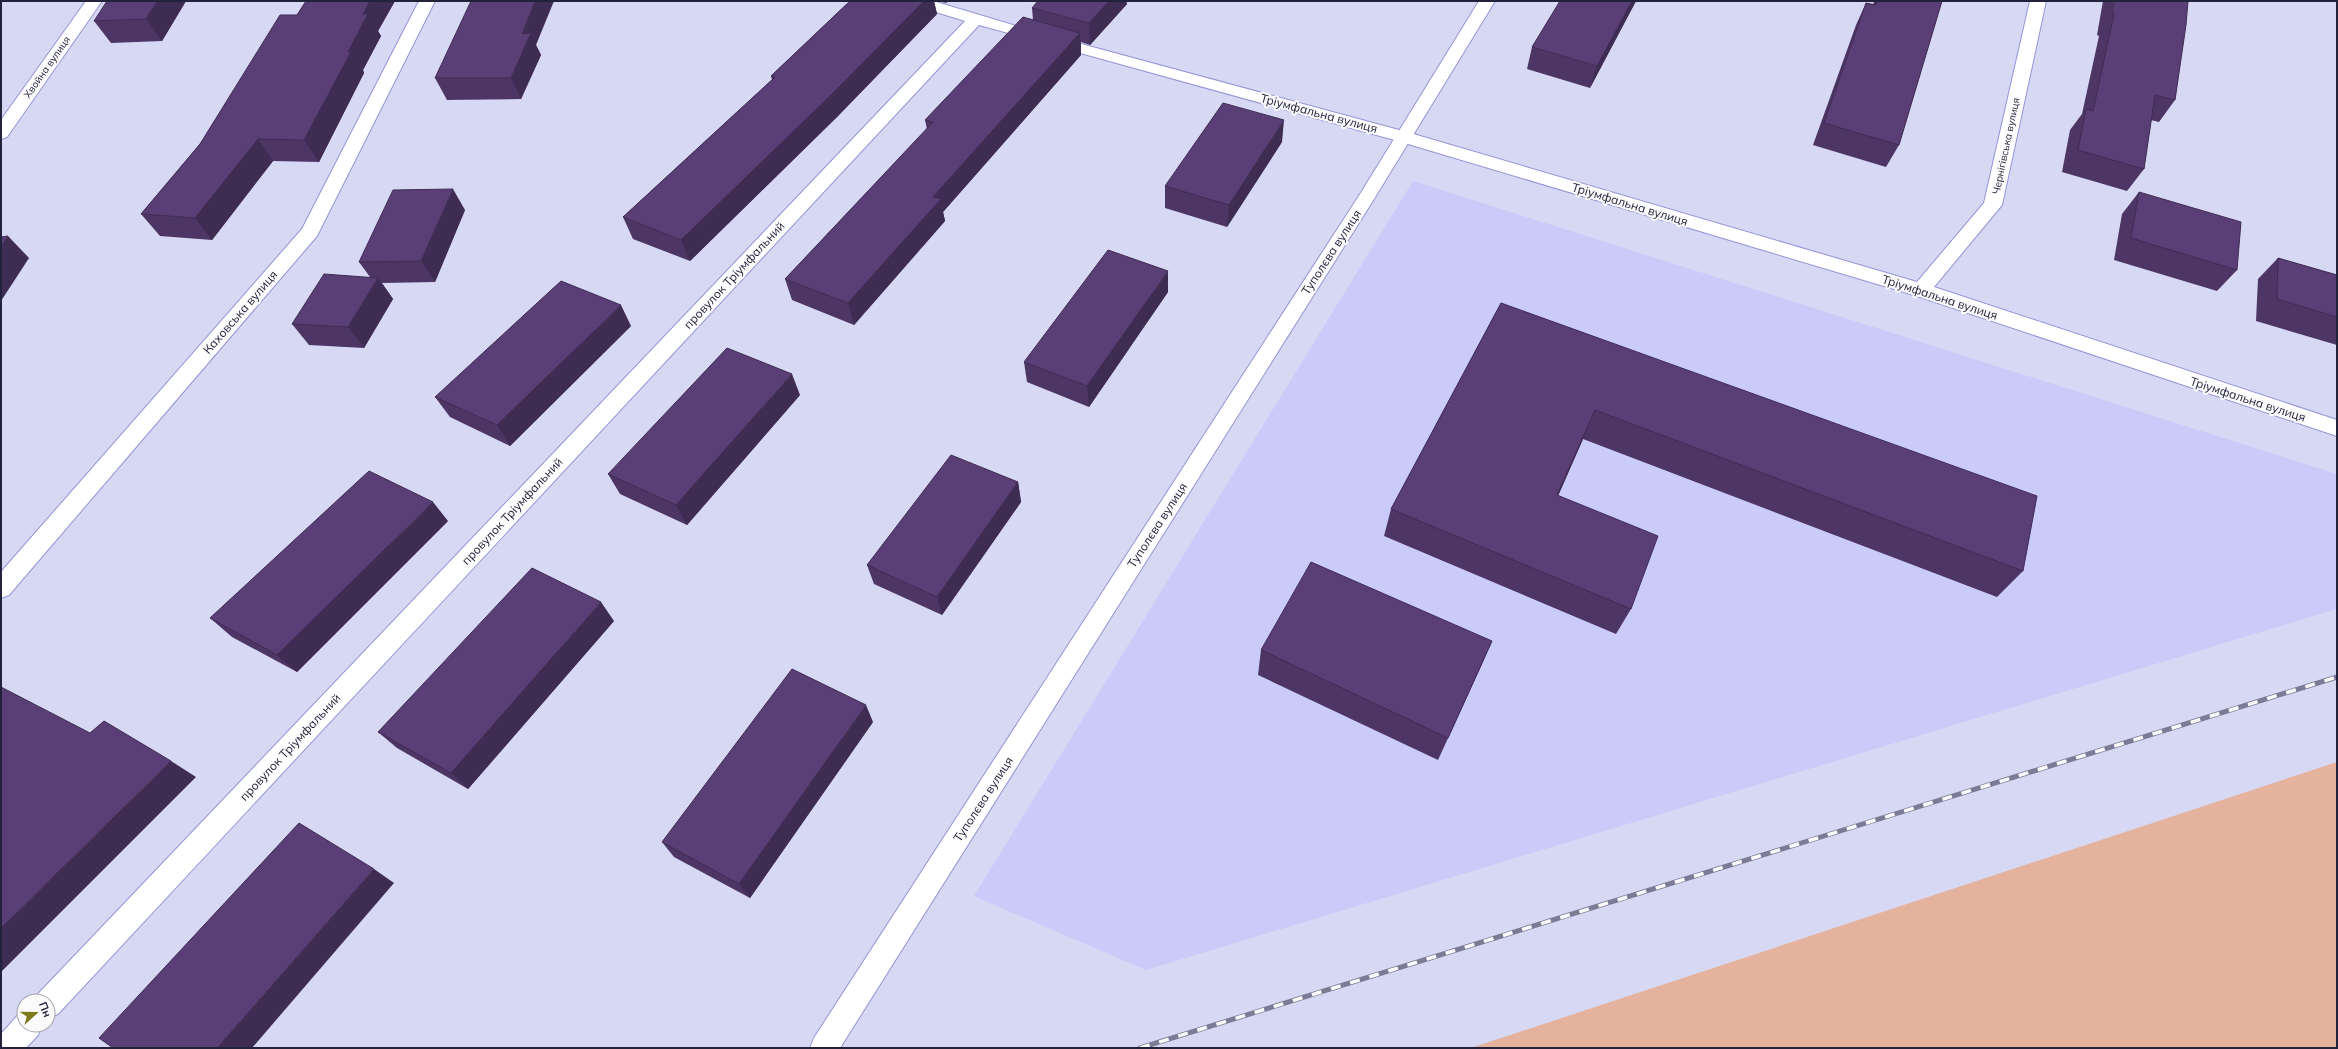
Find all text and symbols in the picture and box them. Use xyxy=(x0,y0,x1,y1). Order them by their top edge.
street label: Хвойна вулиця xyxy=(21,34,73,100)
street label: Тріумфальна вулиця xyxy=(1259,90,1379,136)
street label: Чернігівська вулиця xyxy=(1989,97,2023,195)
street label: Тріумфальна вулиця xyxy=(1570,179,1690,229)
street label: Туполєва вулиця xyxy=(1298,207,1364,297)
street label: провулок Тріумфальний xyxy=(680,218,788,332)
street label: Каховська вулиця xyxy=(200,267,280,357)
street label: Тріумфальна вулиця xyxy=(1880,271,2000,323)
street label: Тріумфальна вулиця xyxy=(2188,373,2308,425)
street label: провулок Тріумфальний xyxy=(458,454,566,568)
street label: Туполєва вулиця xyxy=(1124,480,1190,570)
street label: провулок Тріумфальний xyxy=(236,690,344,804)
street label: Туполєва вулиця xyxy=(950,754,1016,844)
north arrow xyxy=(16,993,56,1033)
text: Пн xyxy=(36,1000,55,1019)

